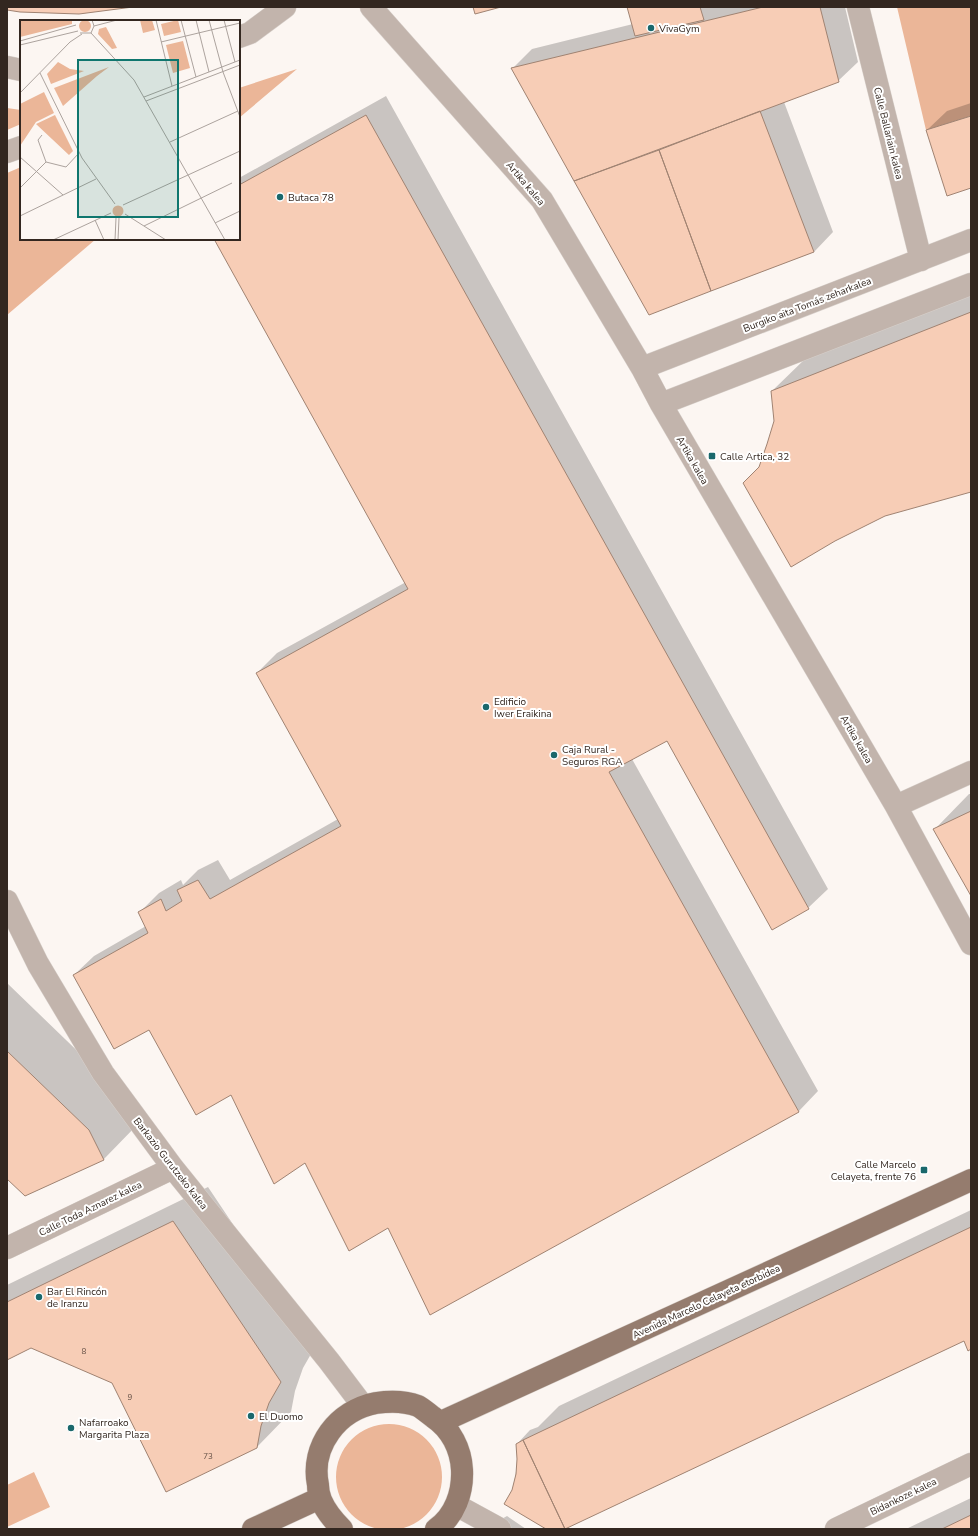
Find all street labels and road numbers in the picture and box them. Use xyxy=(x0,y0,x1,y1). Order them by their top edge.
street label: Calle Ballariain kalea xyxy=(870,86,906,181)
street label: Artika kalea xyxy=(503,159,548,209)
street label: Burgiko aita Tomás zeharkalea xyxy=(741,274,873,336)
street label: Artika kalea xyxy=(673,434,712,487)
street label: Artika kalea xyxy=(837,713,876,766)
street label: Barkazio Gurutzeko kalea xyxy=(130,1115,211,1213)
street label: Calle Toda Aznarez kalea xyxy=(37,1178,144,1240)
street label: Avenida Marcelo Celayeta etorbidea xyxy=(630,1261,783,1342)
street label: Bidankoze kalea xyxy=(868,1475,939,1519)

